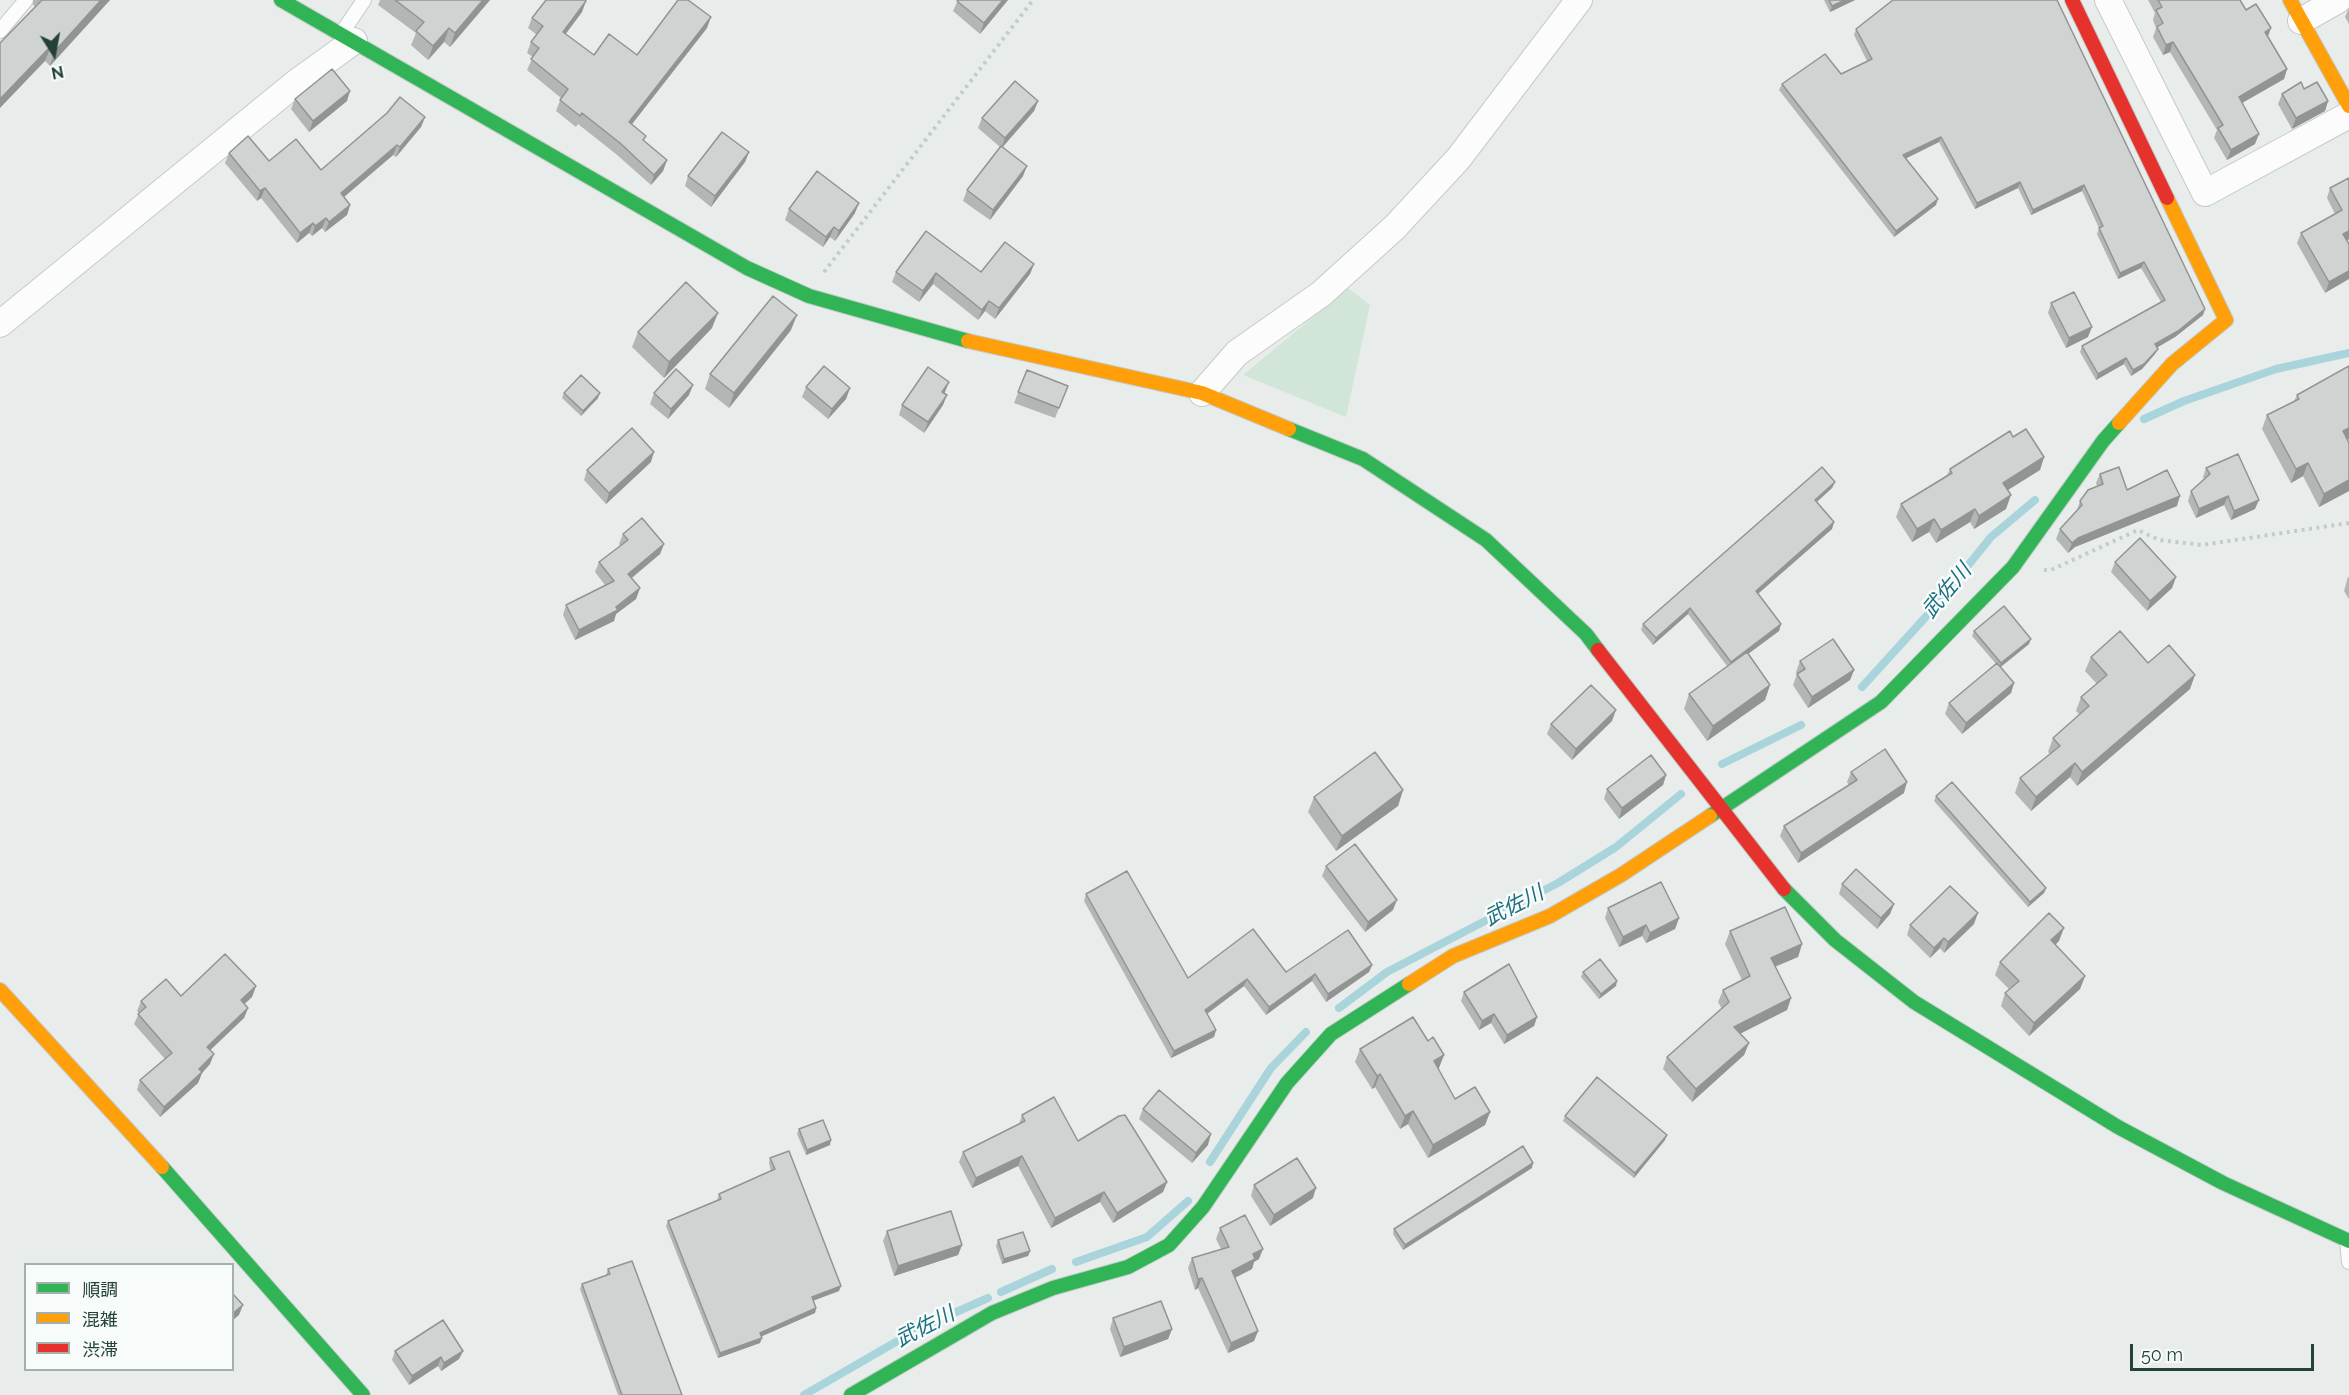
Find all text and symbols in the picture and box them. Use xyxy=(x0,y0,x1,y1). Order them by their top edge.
north arrow xyxy=(24,24,84,84)
text: N xyxy=(50,62,65,83)
water label: 武佐川 xyxy=(1917,559,1977,623)
water label: 武佐川 xyxy=(1480,880,1548,932)
legend xyxy=(24,1263,234,1371)
text: 順調 xyxy=(82,1279,118,1300)
water label: 武佐川 xyxy=(891,1301,959,1353)
text: 混雑 xyxy=(82,1309,118,1330)
scale bar xyxy=(2133,1332,2318,1370)
text: 渋滞 xyxy=(82,1339,118,1360)
text: 50 m xyxy=(2141,1344,2183,1365)

